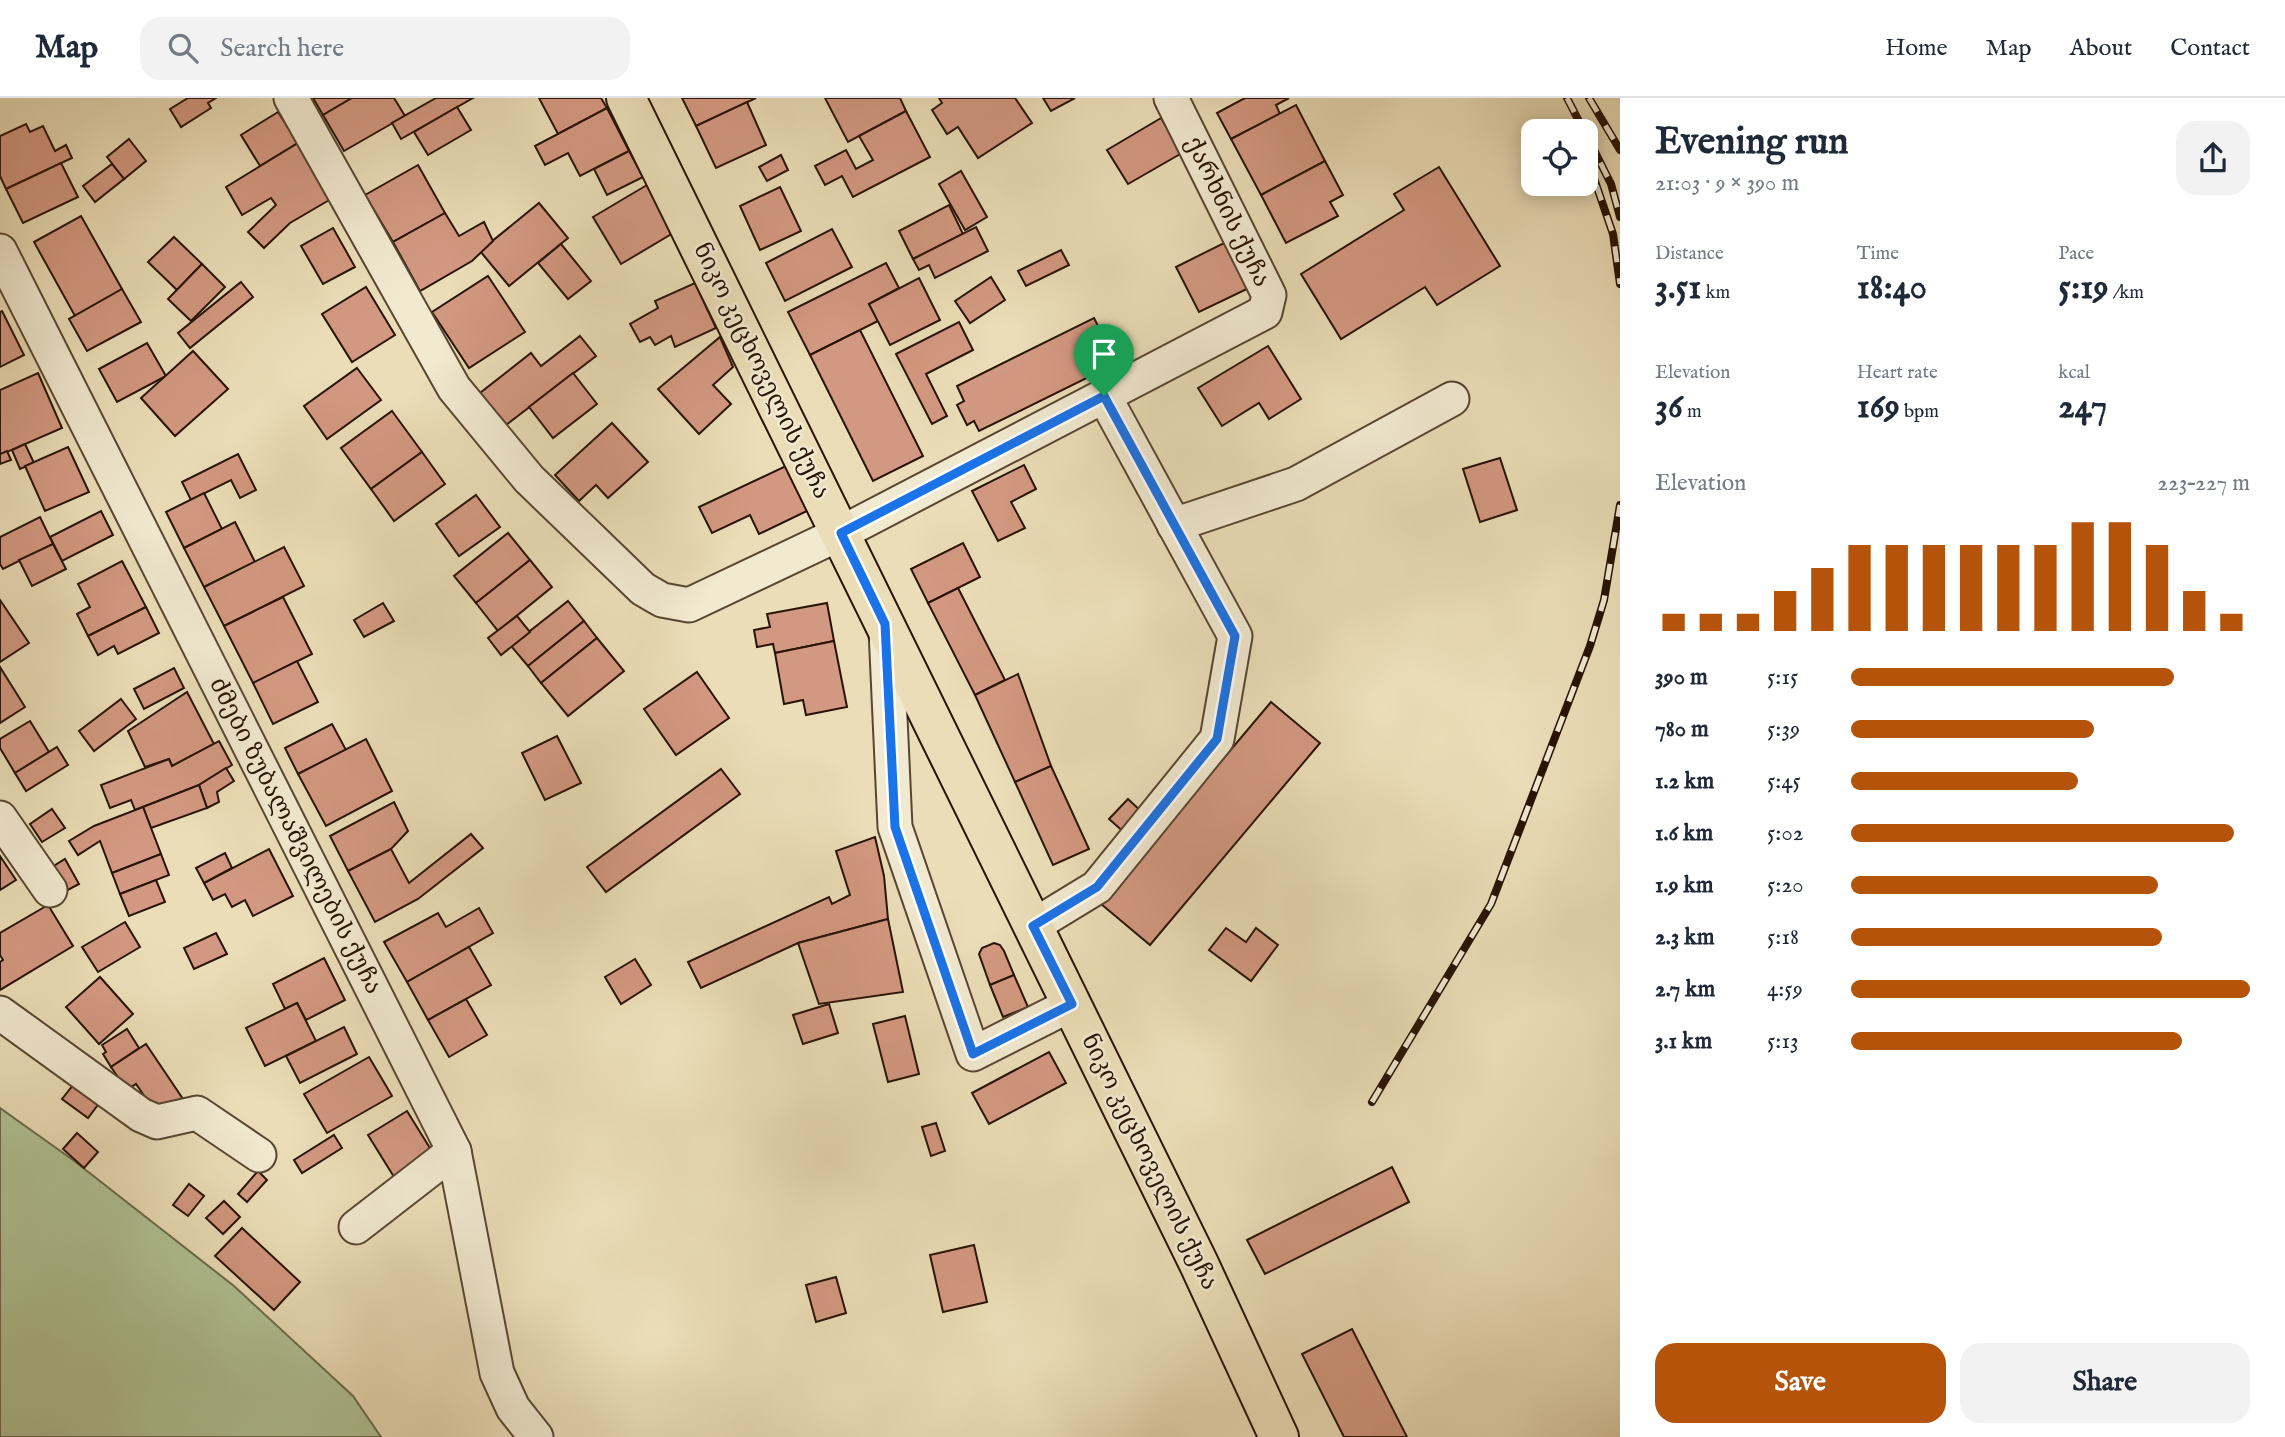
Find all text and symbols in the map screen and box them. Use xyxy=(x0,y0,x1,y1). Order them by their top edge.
search box xyxy=(140,17,630,80)
text: Map xyxy=(35,27,98,69)
icon: search xyxy=(164,29,202,67)
text: Search here xyxy=(220,32,344,65)
text: Home xyxy=(1885,33,1948,64)
text: Map xyxy=(1986,33,2032,64)
text: About xyxy=(2070,33,2132,64)
text: Contact xyxy=(2170,33,2250,64)
map controls xyxy=(1521,119,1598,196)
button: locate xyxy=(1521,119,1598,196)
text: Evening run xyxy=(1655,119,1849,167)
button: share xyxy=(2176,121,2250,195)
street label: ქარხნის ქუჩა xyxy=(1177,132,1277,292)
text: 21:03 · 9 × 390 m xyxy=(1655,169,1799,198)
street label: ნიკო კეცხოველის ქუჩა xyxy=(685,238,837,504)
text: Distance xyxy=(1655,242,1724,266)
text: Time xyxy=(1857,242,1899,266)
text: Pace xyxy=(2058,242,2094,266)
text: 3.51 xyxy=(1655,266,1701,311)
text: 18:40 xyxy=(1857,266,1927,311)
text: 5:19 xyxy=(2058,266,2109,311)
text: km xyxy=(1701,281,1730,305)
text: /km xyxy=(2109,281,2144,305)
pin xyxy=(1074,324,1134,396)
icon: arrive xyxy=(1085,335,1123,373)
text: Elevation xyxy=(1655,361,1730,385)
text: Heart rate xyxy=(1857,361,1938,385)
text: kcal xyxy=(2058,361,2090,385)
text: 36 xyxy=(1655,385,1683,430)
text: 169 xyxy=(1857,385,1900,430)
text: 247 xyxy=(2058,385,2107,430)
text: m xyxy=(1683,400,1702,424)
text: bpm xyxy=(1900,400,1939,424)
text: Elevation xyxy=(1655,469,1746,498)
text: 223–227 m xyxy=(2157,469,2250,498)
text: 390 m xyxy=(1655,663,1708,692)
text: 5:15 xyxy=(1767,663,1798,692)
street label: ძმები ზუბალაშვილების ქუჩა xyxy=(201,672,389,1000)
text: 780 m xyxy=(1655,715,1709,744)
text: 5:39 xyxy=(1767,715,1800,744)
text: 1.2 km xyxy=(1655,767,1714,796)
text: 5:45 xyxy=(1767,767,1801,796)
text: 1.6 km xyxy=(1655,819,1713,848)
text: 5:02 xyxy=(1767,819,1804,848)
text: 1.9 km xyxy=(1655,871,1714,900)
text: 5:20 xyxy=(1767,871,1804,900)
text: 2.3 km xyxy=(1655,923,1714,952)
text: 5:18 xyxy=(1767,923,1799,952)
text: 2.7 km xyxy=(1655,975,1715,1004)
text: 4:59 xyxy=(1767,975,1803,1004)
text: 3.1 km xyxy=(1655,1027,1712,1056)
text: 5:13 xyxy=(1767,1027,1799,1056)
street label: ნიკო კეცხოველის ქუჩა xyxy=(1073,1029,1225,1295)
button: Save xyxy=(1655,1343,1946,1423)
button: Share xyxy=(1960,1343,2250,1423)

